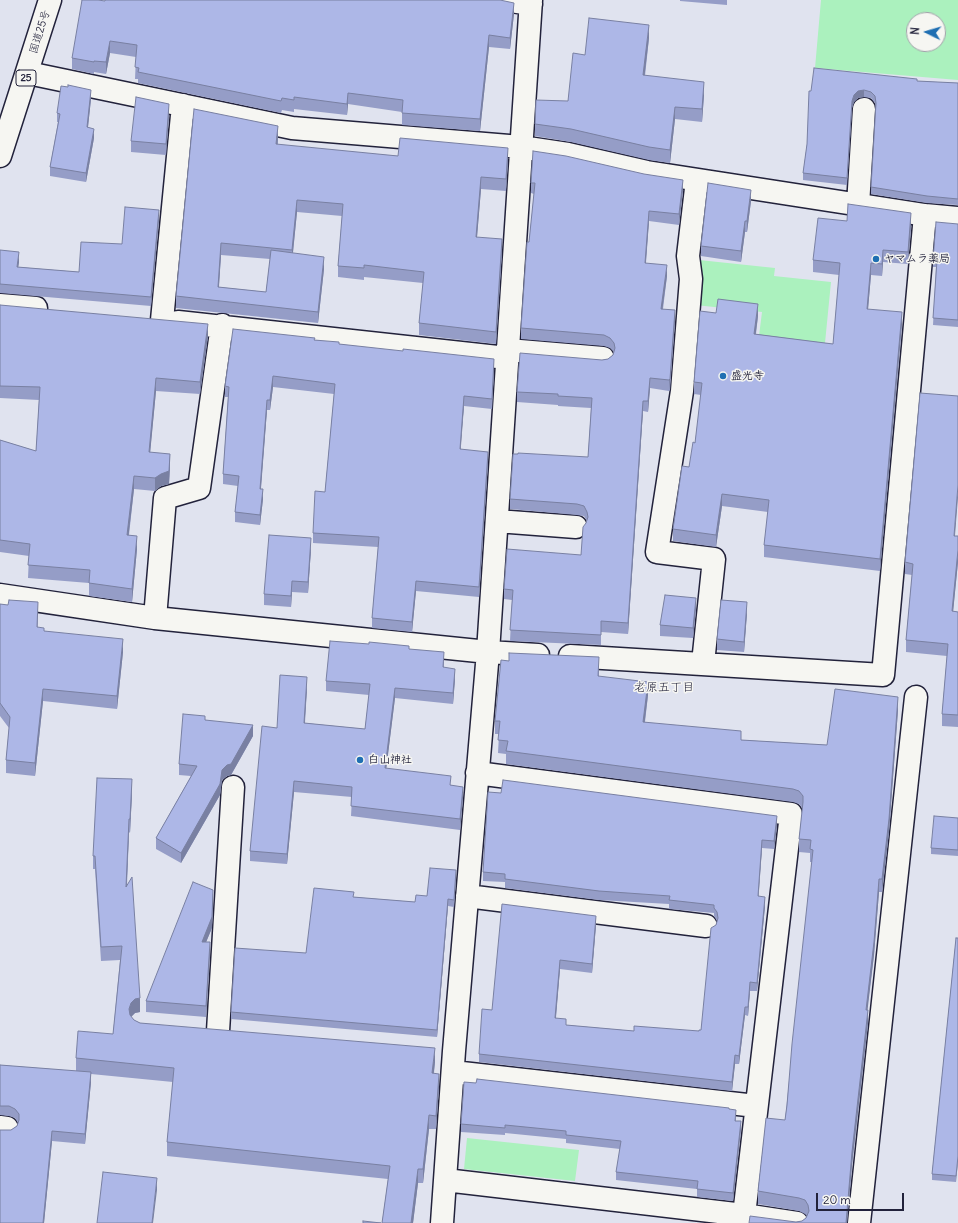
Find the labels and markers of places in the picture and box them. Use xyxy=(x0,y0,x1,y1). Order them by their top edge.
place label: ヤマムラ薬局 xyxy=(884,252,950,266)
marker: ヤマムラ薬局 xyxy=(871,254,881,264)
place label: 盛光寺 xyxy=(731,369,764,383)
marker: 盛光寺 xyxy=(718,371,728,381)
place label: 白山神社 xyxy=(368,753,412,767)
marker: 白山神社 xyxy=(355,755,365,765)

